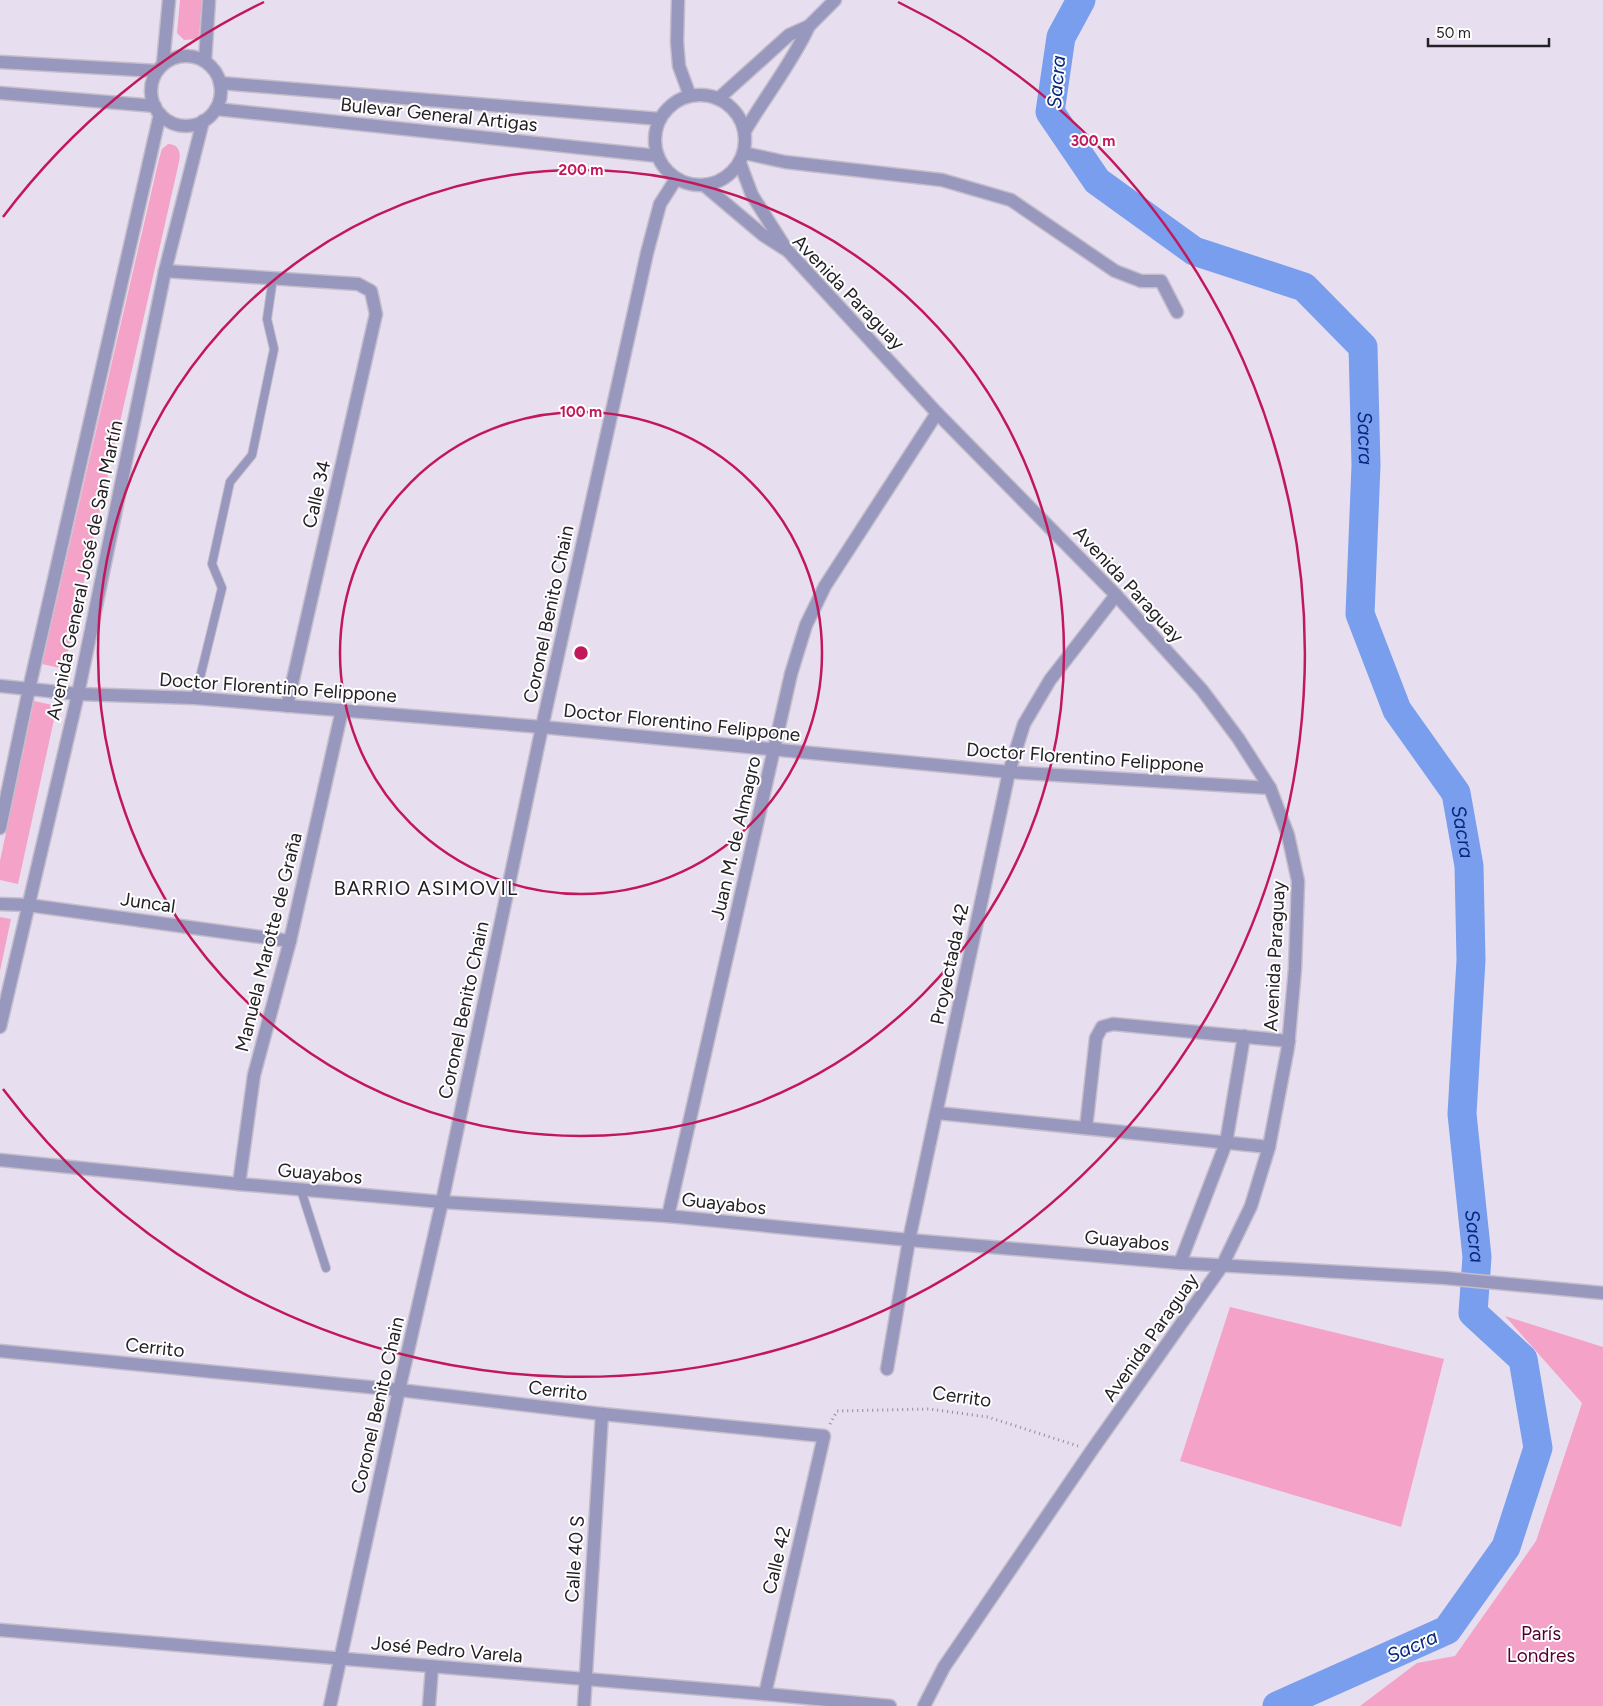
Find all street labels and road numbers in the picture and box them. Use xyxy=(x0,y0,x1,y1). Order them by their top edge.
street label: Bulevar General Artigas xyxy=(339,93,539,136)
street label: Avenida Paraguay xyxy=(788,230,909,355)
street label: Avenida General José de San Martín xyxy=(41,418,128,722)
street label: Calle 34 xyxy=(298,458,335,530)
street label: Avenida Paraguay xyxy=(1069,521,1189,647)
street label: Coronel Benito Chain xyxy=(518,523,579,705)
street label: Doctor Florentino Felippone xyxy=(158,668,398,707)
street label: Doctor Florentino Felippone xyxy=(562,699,802,746)
street label: Doctor Florentino Felippone xyxy=(965,738,1205,777)
street label: Juan M. de Almagro xyxy=(705,754,766,922)
street label: Manuela Marotte de Graña xyxy=(230,830,307,1054)
street label: Avenida Paraguay xyxy=(1259,880,1290,1032)
street label: Juncal xyxy=(119,887,177,918)
street label: Proyectada 42 xyxy=(925,901,974,1027)
street label: Coronel Benito Chain xyxy=(433,919,494,1101)
street label: Guayabos xyxy=(277,1158,363,1189)
street label: Guayabos xyxy=(680,1188,768,1219)
street label: Guayabos xyxy=(1084,1225,1170,1256)
street label: Avenida Paraguay xyxy=(1098,1269,1203,1406)
street label: Coronel Benito Chain xyxy=(346,1314,409,1496)
street label: Cerrito xyxy=(124,1333,186,1362)
street label: Cerrito xyxy=(527,1375,589,1406)
street label: Cerrito xyxy=(931,1381,993,1412)
street label: Calle 40 S xyxy=(560,1515,589,1603)
street label: Calle 42 xyxy=(757,1524,795,1596)
street label: José Pedro Varela xyxy=(370,1631,524,1668)

